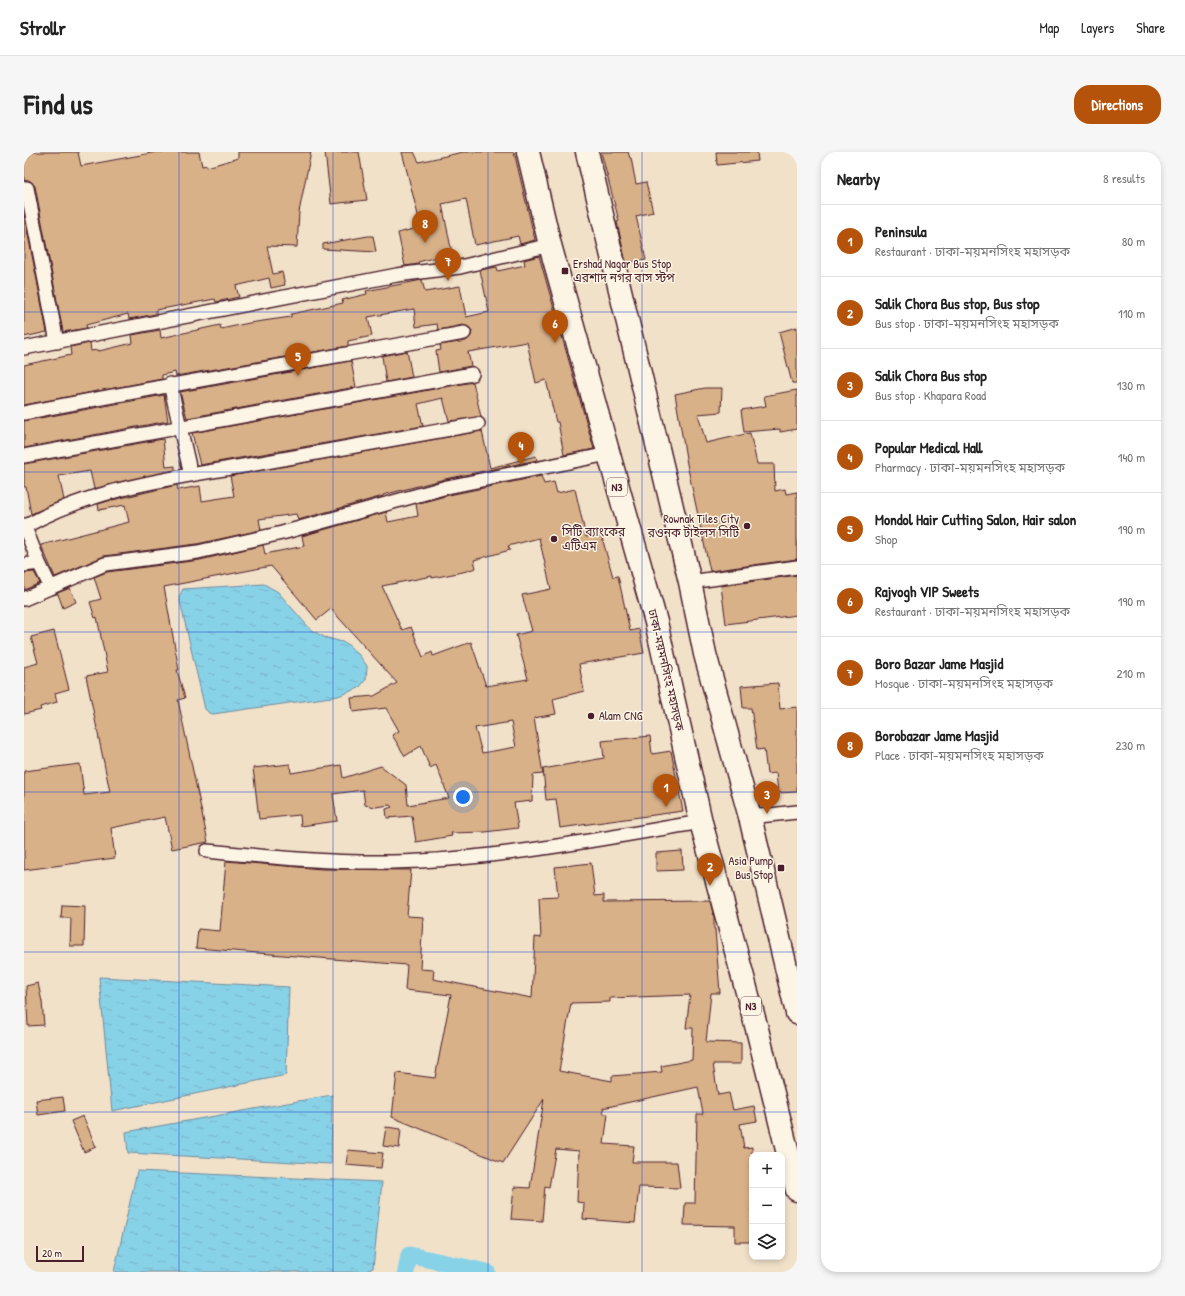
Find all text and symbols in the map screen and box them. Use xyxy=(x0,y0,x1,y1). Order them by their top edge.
text: Strollr xyxy=(20,15,66,41)
text: Map xyxy=(1039,18,1059,37)
text: Layers xyxy=(1081,18,1114,37)
text: Share xyxy=(1136,18,1165,37)
text: Find us xyxy=(24,85,93,123)
button: Directions xyxy=(1074,85,1161,124)
text: Nearby xyxy=(837,167,880,190)
text: 8 results xyxy=(1103,169,1145,187)
pin: 8 xyxy=(412,210,438,243)
text: Peninsula xyxy=(875,221,927,242)
text: 1 xyxy=(848,232,852,250)
text: 80 m xyxy=(1122,232,1145,250)
text: Restaurant · ঢাকা-ময়মনসিংহ মহাসড়ক xyxy=(875,242,1070,260)
pin: 7 xyxy=(435,248,461,281)
place label: Ershad Nagar Bus Stop এরশাদ নগর বাস স্টপ xyxy=(573,255,675,286)
marker: Ershad Nagar Bus Stop এরশাদ নগর বাস স্টপ xyxy=(560,266,570,276)
text: Salik Chora Bus stop, Bus stop xyxy=(875,293,1039,314)
text: 2 xyxy=(847,304,853,322)
text: 110 m xyxy=(1118,304,1145,322)
pin: 6 xyxy=(542,310,568,343)
text: Bus stop · ঢাকা-ময়মনসিংহ মহাসড়ক xyxy=(875,314,1059,332)
pin: 5 xyxy=(285,343,311,376)
text: Salik Chora Bus stop xyxy=(875,365,987,386)
text: 3 xyxy=(847,376,853,394)
text: 130 m xyxy=(1117,376,1145,394)
text: Bus stop · Khapara Road xyxy=(875,386,986,404)
pin: 4 xyxy=(508,432,534,465)
text: Popular Medical Hall xyxy=(875,437,982,458)
text: 4 xyxy=(848,448,852,466)
text: 140 m xyxy=(1118,448,1145,466)
text: Pharmacy · ঢাকা-ময়মনসিংহ মহাসড়ক xyxy=(875,458,1065,476)
road number: N3 xyxy=(607,478,627,496)
text: Mondol Hair Cutting Salon, Hair salon xyxy=(875,509,1076,530)
place label: Rownak Tiles City রওনক টাইলস সিটি xyxy=(647,510,739,541)
text: 5 xyxy=(847,520,853,538)
text: 190 m xyxy=(1118,520,1145,538)
marker: Rownak Tiles City রওনক টাইলস সিটি xyxy=(742,521,752,531)
place label: সিটি ব্যাংকের এটিএম xyxy=(561,523,626,554)
text: Shop xyxy=(875,530,897,548)
marker: সিটি ব্যাংকের এটিএম xyxy=(549,534,559,544)
text: Rajvogh VIP Sweets xyxy=(875,581,979,602)
text: 6 xyxy=(847,592,853,610)
text: 190 m xyxy=(1118,592,1145,610)
text: Restaurant · ঢাকা-ময়মনসিংহ মহাসড়ক xyxy=(875,602,1070,620)
street label: ঢাকা-ময়মনসিংহ মহাসড়ক xyxy=(644,606,689,733)
text: Boro Bazar Jame Masjid xyxy=(875,653,1003,674)
text: 7 xyxy=(847,664,853,682)
text: 210 m xyxy=(1117,664,1145,682)
text: Mosque · ঢাকা-ময়মনসিংহ মহাসড়ক xyxy=(875,674,1053,692)
place label: Alam CNG xyxy=(599,707,643,724)
marker: Alam CNG xyxy=(586,711,596,721)
text: Borobazar Jame Masjid xyxy=(875,725,998,746)
text: 8 xyxy=(847,736,853,754)
text: 230 m xyxy=(1115,736,1145,754)
text: Place · ঢাকা-ময়মনসিংহ মহাসড়ক xyxy=(875,746,1044,764)
pin: 1 xyxy=(653,774,679,807)
pin: 3 xyxy=(754,781,780,814)
your location xyxy=(453,787,473,807)
place label: Asia Pump Bus Stop xyxy=(729,852,773,883)
pin: 2 xyxy=(697,853,723,886)
marker: Asia Pump Bus Stop xyxy=(776,863,786,873)
road number: N3 xyxy=(741,997,761,1015)
map controls xyxy=(749,1152,785,1260)
button: + xyxy=(749,1152,785,1188)
button: − xyxy=(749,1188,785,1224)
button: layers xyxy=(749,1224,785,1260)
scale bar xyxy=(36,1244,84,1263)
text: 20 m xyxy=(42,1246,62,1260)

